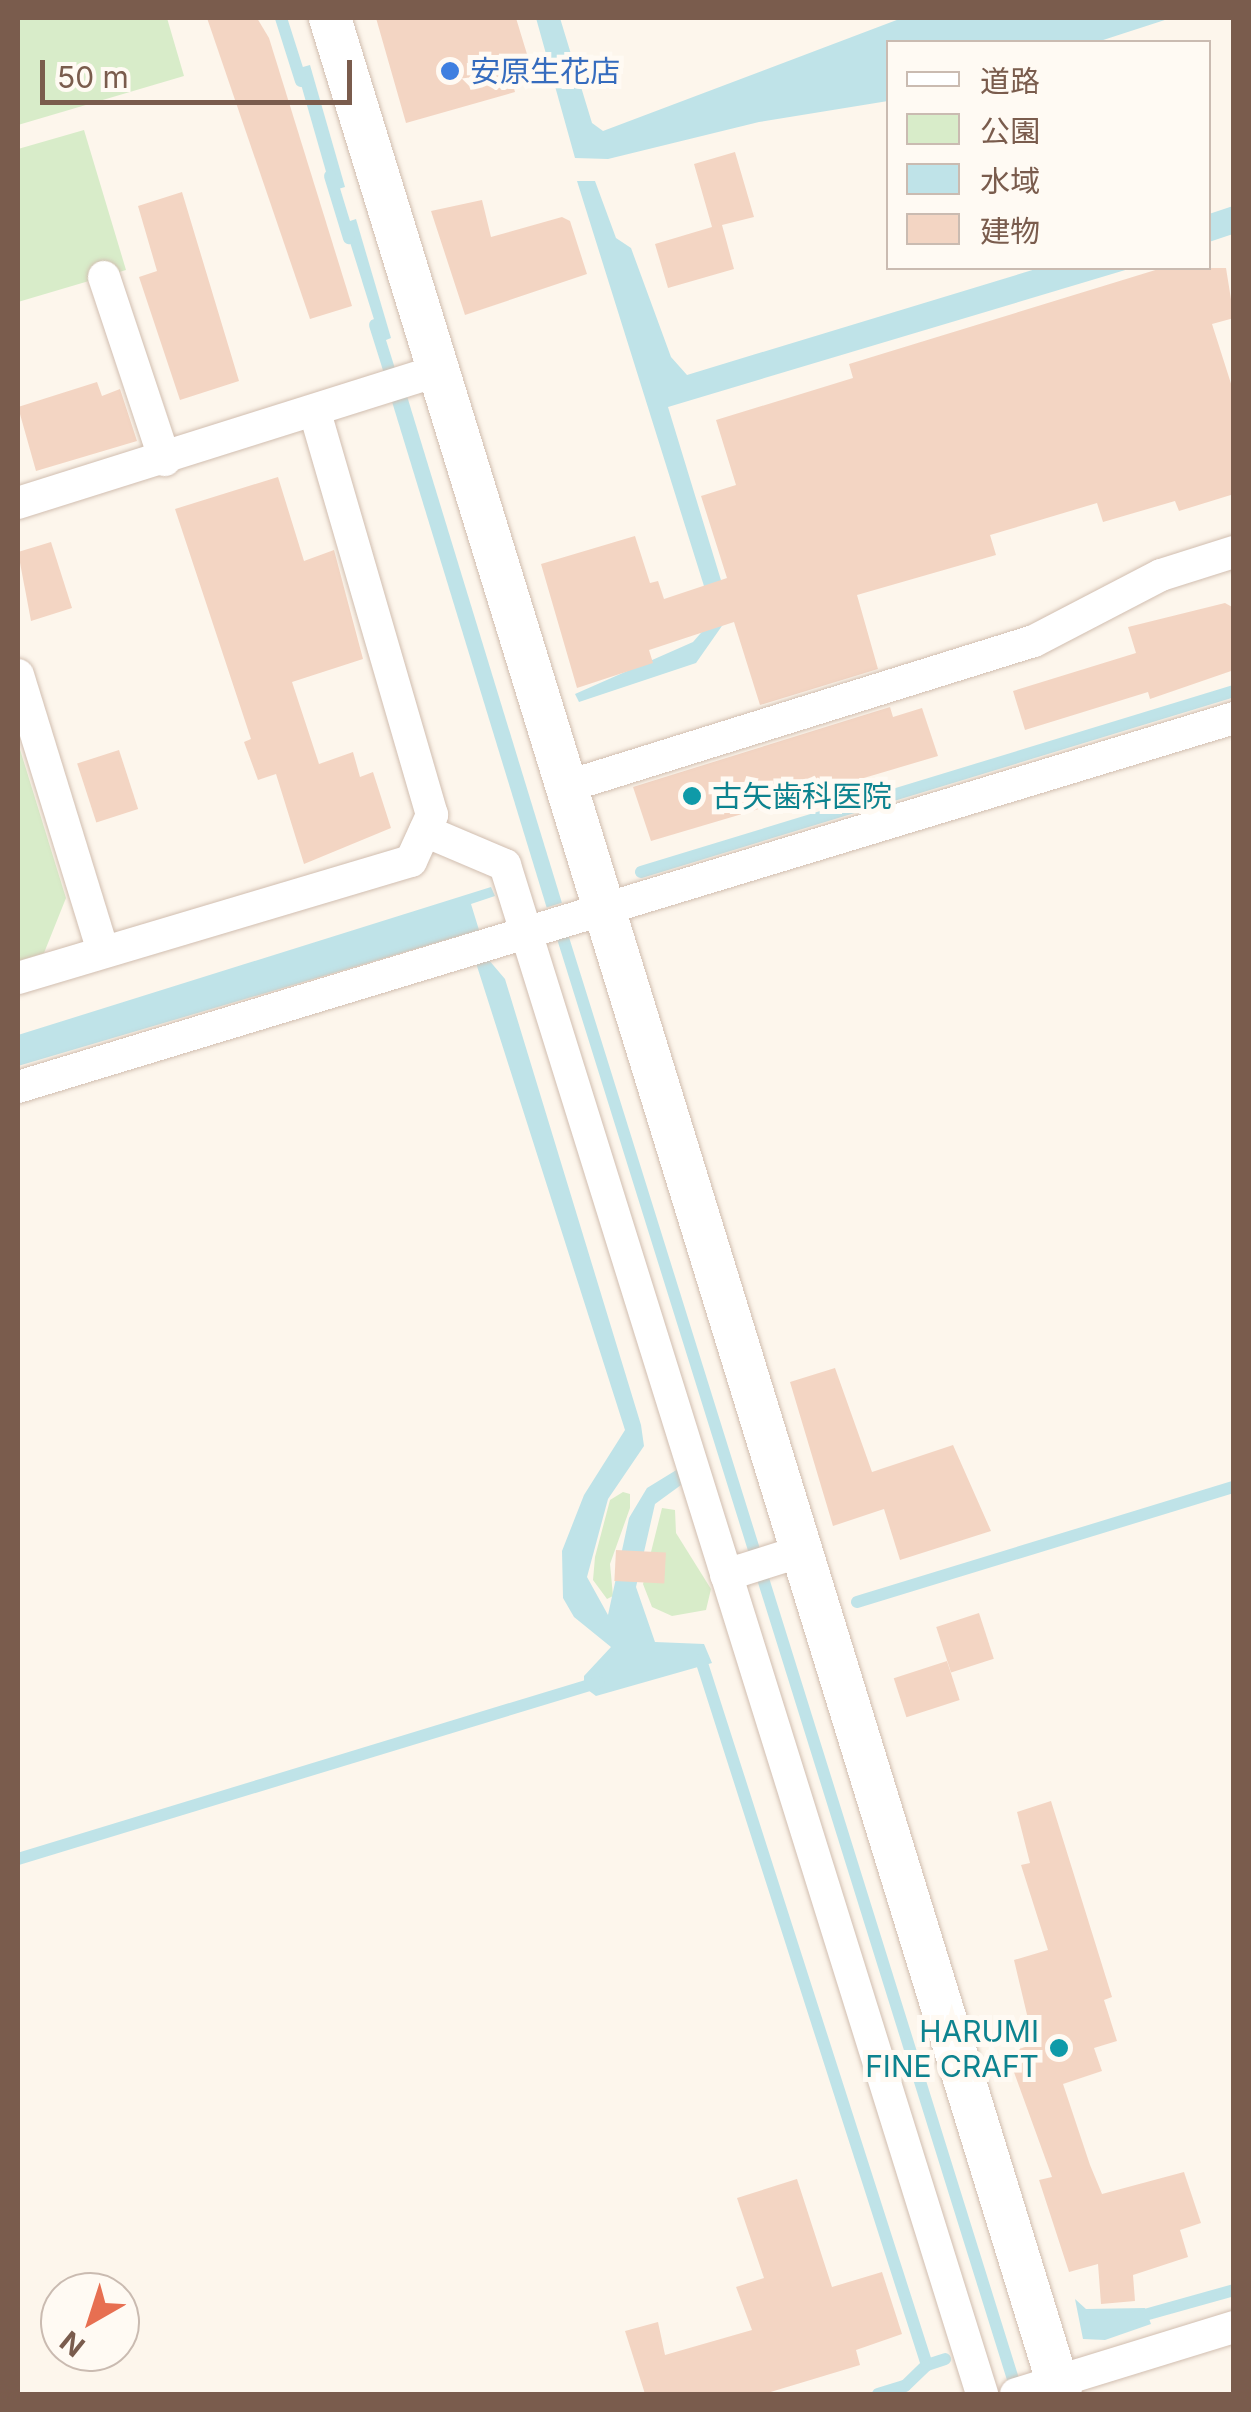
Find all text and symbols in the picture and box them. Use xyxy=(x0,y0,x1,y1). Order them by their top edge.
scale bar xyxy=(45,40,358,102)
legend xyxy=(886,40,1211,270)
place label: 安原生花店 xyxy=(470,53,620,89)
text: 50 m xyxy=(57,59,129,95)
marker: 安原生花店 xyxy=(439,60,461,82)
text: 道路 xyxy=(980,63,1040,99)
text: 公園 xyxy=(980,113,1040,149)
text: 水域 xyxy=(980,163,1040,199)
text: 建物 xyxy=(980,213,1040,249)
place label: 古矢歯科医院 xyxy=(712,778,892,814)
marker: 古矢歯科医院 xyxy=(681,785,703,807)
place label: HARUMI FINE CRAFT xyxy=(865,2013,1039,2084)
marker: HARUMI FINE CRAFT xyxy=(1048,2037,1070,2059)
north arrow xyxy=(40,2272,140,2372)
text: N xyxy=(53,2324,91,2364)

